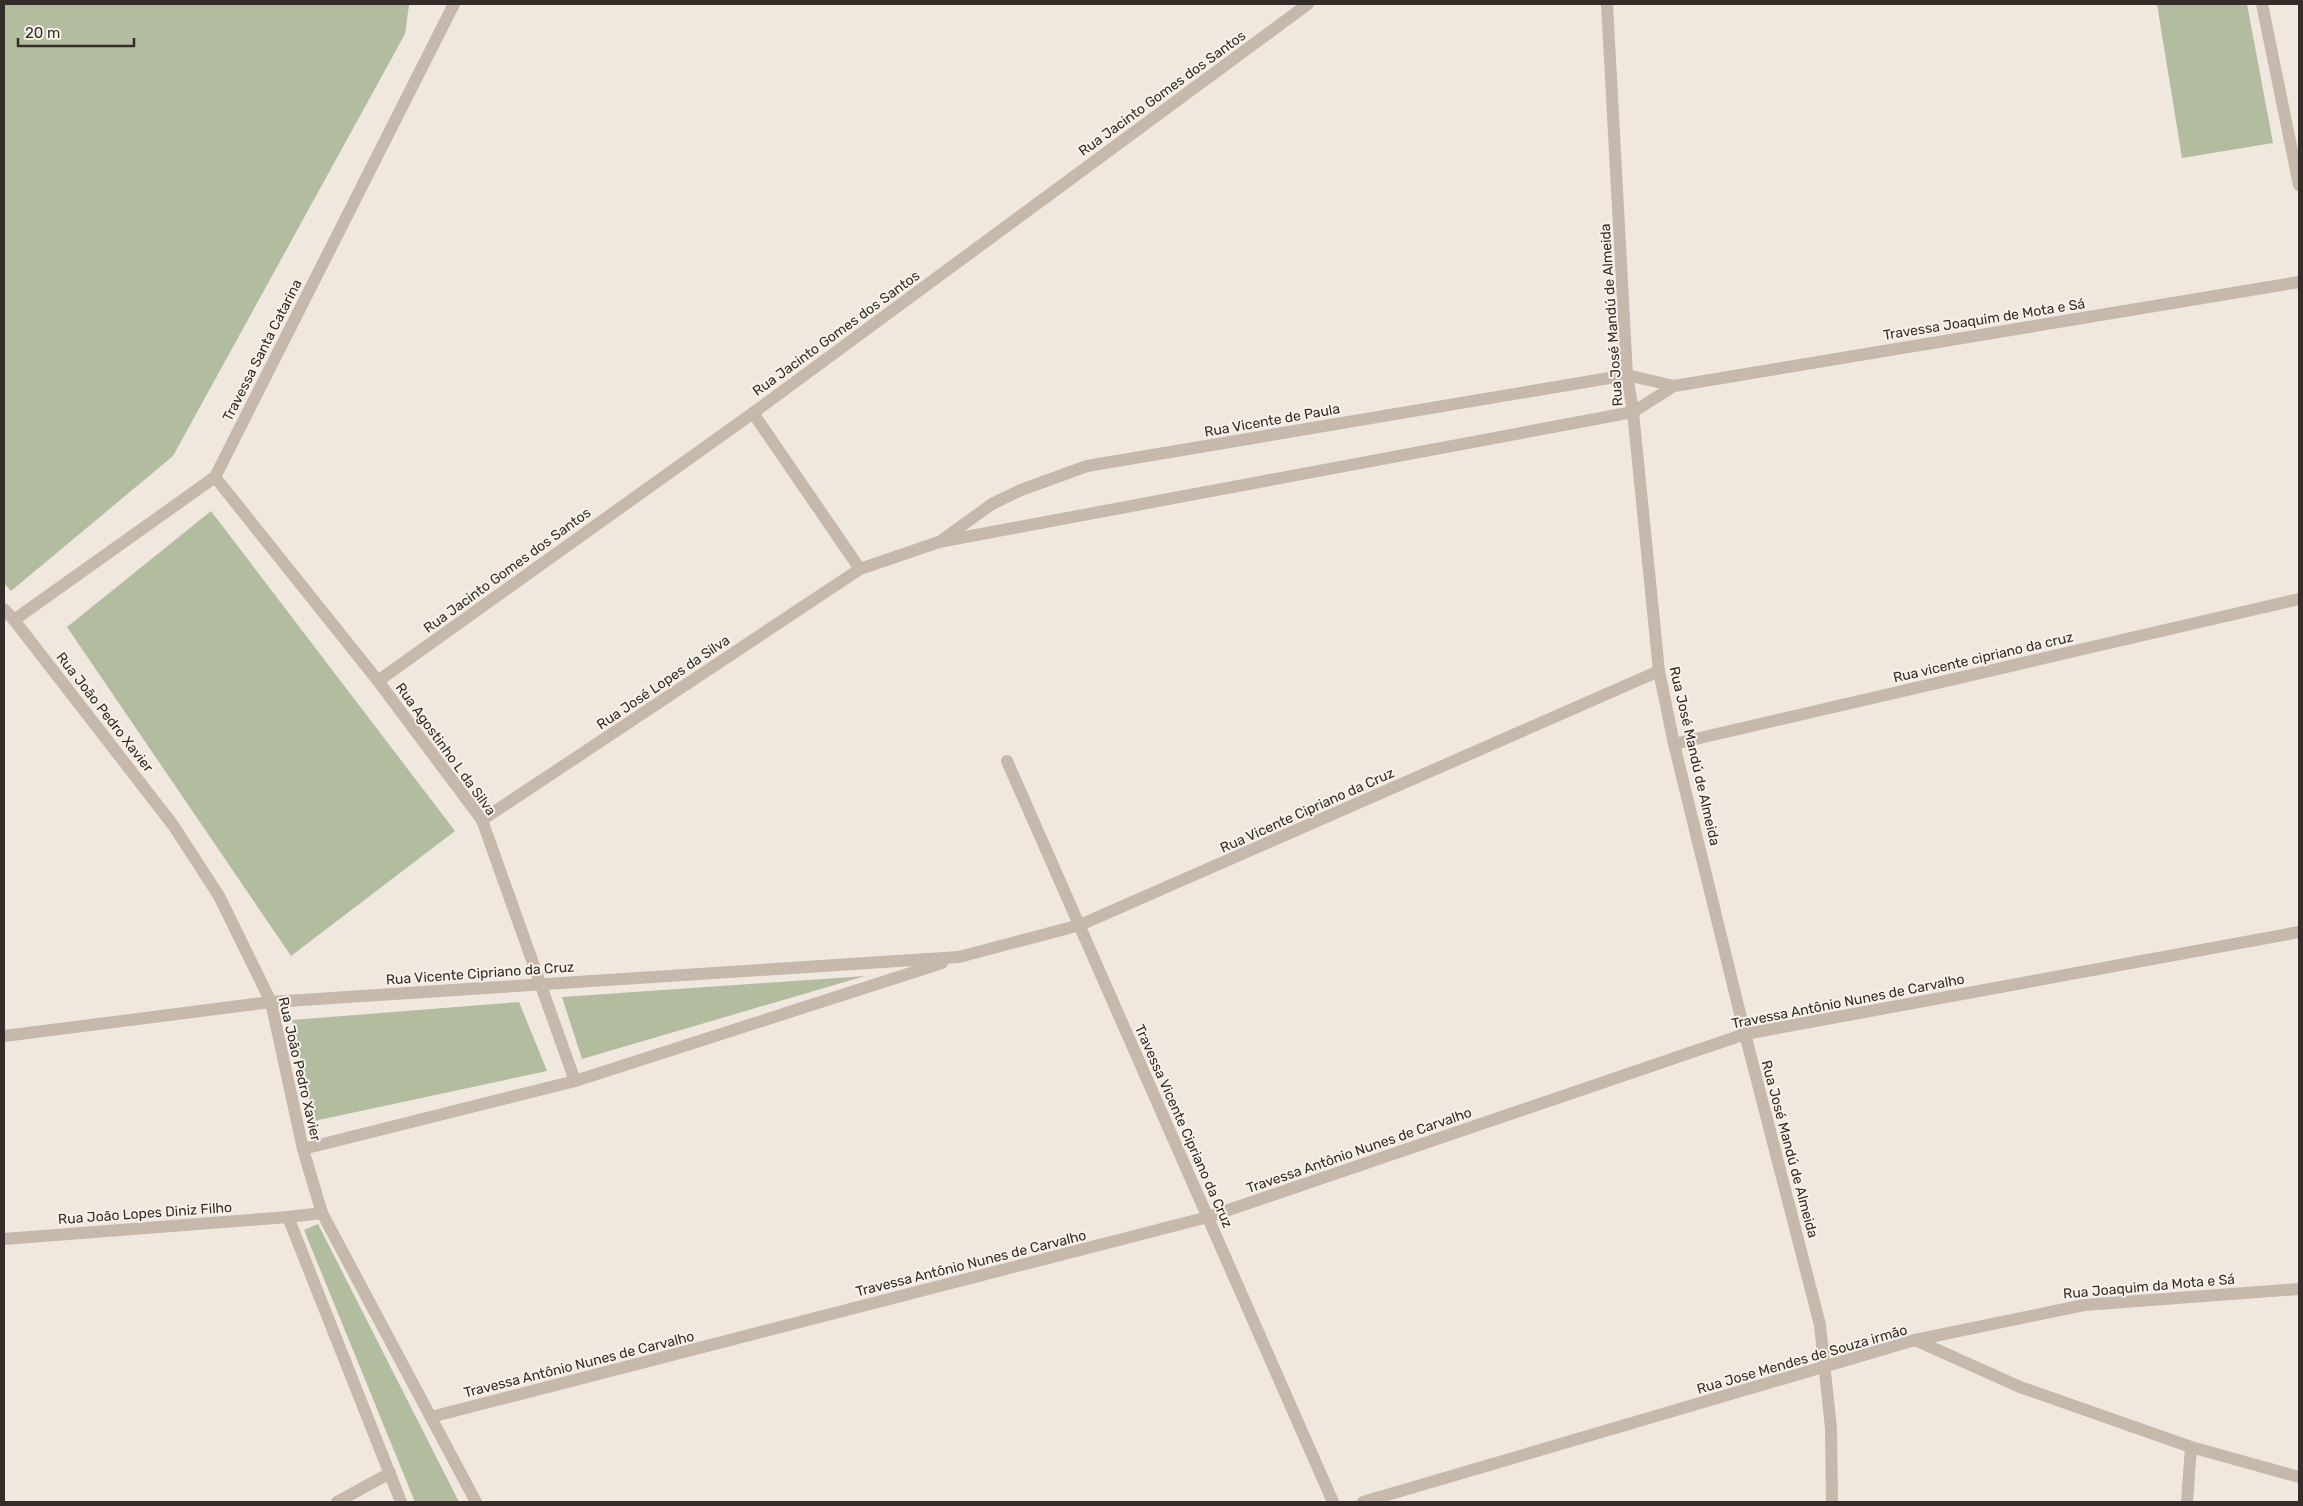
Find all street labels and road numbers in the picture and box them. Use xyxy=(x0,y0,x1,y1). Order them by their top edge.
street label: Rua Jacinto Gomes dos Santos xyxy=(1075,27,1249,160)
street label: Rua José Mandú de Almeida xyxy=(1597,223,1626,407)
street label: Rua Jacinto Gomes dos Santos xyxy=(749,267,923,400)
street label: Travessa Santa Catarina xyxy=(219,276,306,424)
street label: Travessa Joaquim de Mota e Sá xyxy=(1882,295,2086,344)
street label: Rua Vicente de Paula xyxy=(1203,400,1341,441)
street label: Rua Jacinto Gomes dos Santos xyxy=(420,504,594,637)
street label: Rua vicente cipriano da cruz xyxy=(1891,628,2075,686)
street label: Rua José Lopes da Silva xyxy=(594,632,733,733)
street label: Rua João Pedro Xavier xyxy=(53,649,157,776)
street label: Rua José Mandú de Almeida xyxy=(1666,665,1723,847)
street label: Rua Agostinho L da Silva xyxy=(392,680,499,819)
street label: Rua Vicente Cipriano da Cruz xyxy=(1218,764,1397,857)
street label: Rua Vicente Cipriano da Cruz xyxy=(385,958,575,989)
street label: Travessa Antônio Nunes de Carvalho xyxy=(1730,971,1966,1032)
street label: Rua João Pedro Xavier xyxy=(275,995,325,1143)
street label: Travessa Vicente Cipriano da Cruz xyxy=(1131,1022,1236,1230)
street label: Rua José Mandú de Almeida xyxy=(1758,1058,1821,1240)
street label: Travessa Antônio Nunes de Carvalho xyxy=(1244,1104,1474,1197)
street label: Rua João Lopes Diniz Filho xyxy=(57,1199,233,1228)
street label: Travessa Antônio Nunes de Carvalho xyxy=(854,1227,1088,1300)
street label: Rua Joaquim da Mota e Sá xyxy=(2062,1271,2236,1302)
street label: Rua Jose Mendes de Souza irmão xyxy=(1695,1321,1909,1398)
street label: Travessa Antônio Nunes de Carvalho xyxy=(462,1328,696,1401)

